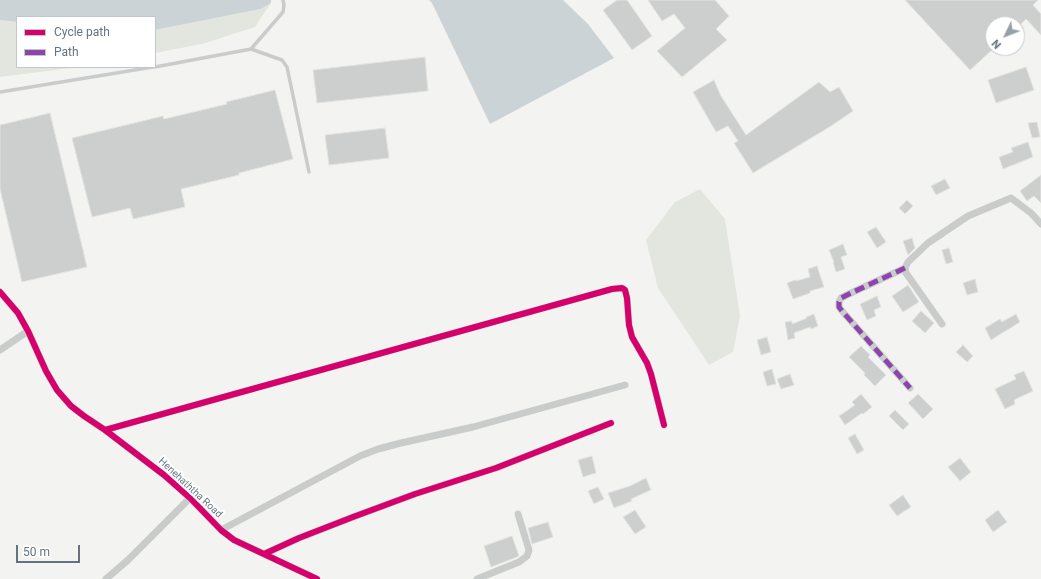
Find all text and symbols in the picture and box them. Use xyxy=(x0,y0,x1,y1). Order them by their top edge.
legend xyxy=(16,16,156,68)
north arrow xyxy=(985,16,1025,56)
text: Cycle path xyxy=(54,25,110,39)
text: N xyxy=(989,37,1004,51)
text: Path xyxy=(54,45,79,59)
street label: Henehaththa Road xyxy=(156,455,224,521)
scale bar xyxy=(18,537,82,563)
text: 50 m xyxy=(23,545,50,559)

